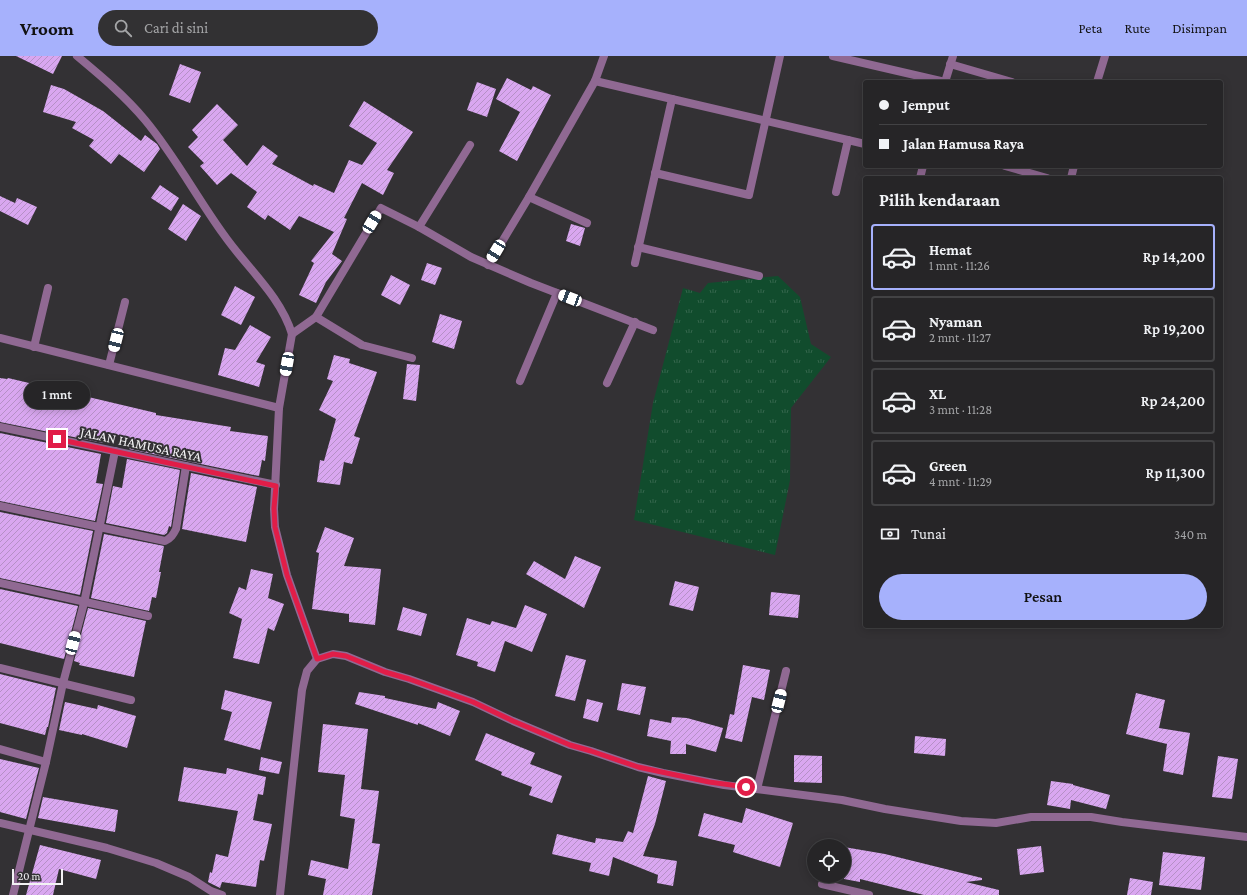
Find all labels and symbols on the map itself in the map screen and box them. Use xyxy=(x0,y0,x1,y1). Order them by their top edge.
car xyxy=(361,209,383,235)
car xyxy=(485,238,507,264)
car xyxy=(557,288,583,308)
car xyxy=(107,327,125,353)
car xyxy=(279,351,295,377)
callout: 1 mnt xyxy=(24,381,90,409)
street label: JALAN HAMUSA RAYA xyxy=(77,423,203,465)
route end xyxy=(48,430,66,448)
car xyxy=(64,630,82,656)
car xyxy=(770,688,788,714)
route start xyxy=(737,778,755,796)
scale bar xyxy=(12,867,63,886)

